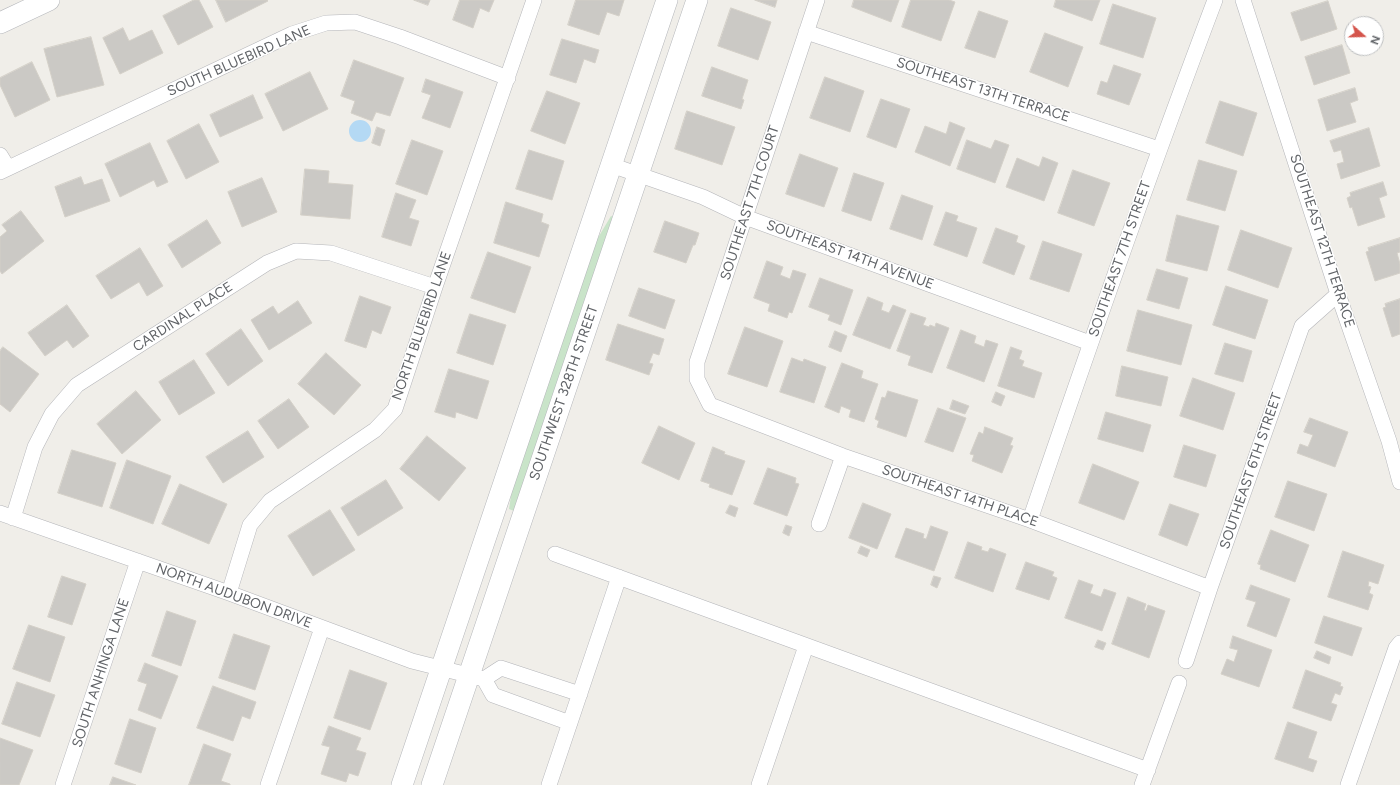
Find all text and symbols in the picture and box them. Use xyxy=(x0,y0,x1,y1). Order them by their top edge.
north arrow xyxy=(1344,16,1384,56)
street label: SOUTH BLUEBIRD LANE xyxy=(165,22,313,100)
text: N xyxy=(1367,34,1382,46)
street label: SOUTHEAST 13TH TERRACE xyxy=(894,54,1072,126)
street label: SOUTHEAST 7TH COURT xyxy=(717,124,783,282)
street label: SOUTHEAST 12TH TERRACE xyxy=(1286,152,1358,330)
street label: SOUTHEAST 7TH STREET xyxy=(1085,179,1155,339)
street label: SOUTHEAST 14TH AVENUE xyxy=(764,217,936,293)
street label: NORTH BLUEBIRD LANE xyxy=(389,249,455,403)
street label: CARDINAL PLACE xyxy=(130,278,236,356)
street label: SOUTHWEST 328TH STREET xyxy=(526,303,602,483)
street label: SOUTHEAST 6TH STREET xyxy=(1216,391,1286,551)
street label: SOUTHEAST 14TH PLACE xyxy=(880,461,1040,531)
street label: NORTH AUDUBON DRIVE xyxy=(154,560,314,632)
street label: SOUTH ANHINGA LANE xyxy=(69,596,133,750)

